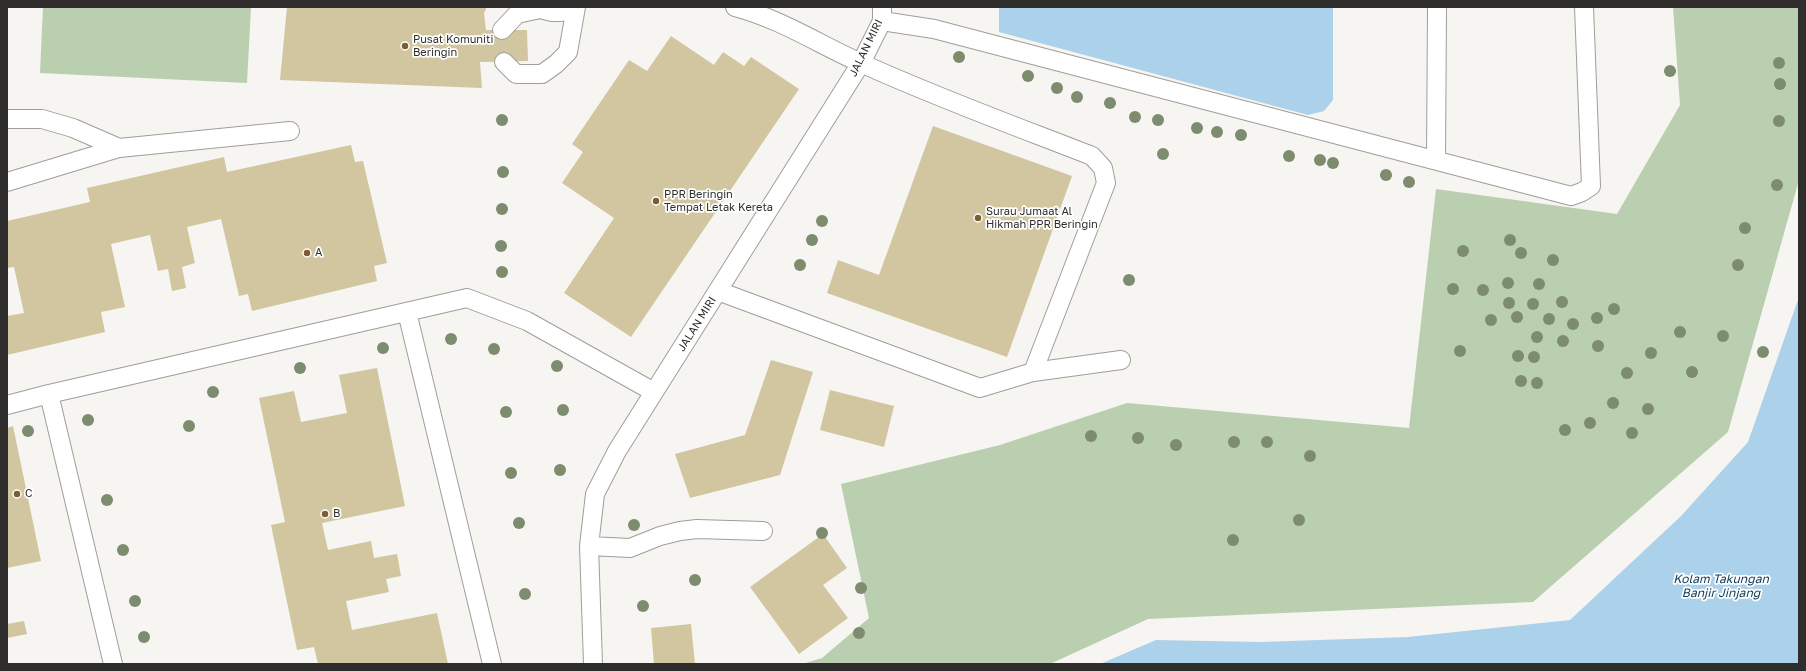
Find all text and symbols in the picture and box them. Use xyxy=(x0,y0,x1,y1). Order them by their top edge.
street label: JALAN MIRI xyxy=(846,17,886,79)
place label: Pusat Komuniti Beringin xyxy=(413,33,493,59)
marker: Pusat Komuniti Beringin xyxy=(400,41,410,51)
place label: PPR Beringin Tempat Letak Kereta xyxy=(664,188,773,214)
marker: PPR Beringin Tempat Letak Kereta xyxy=(651,196,661,206)
place label: Surau Jumaat Al Hikmah PPR Beringin xyxy=(986,205,1098,231)
marker: Surau Jumaat Al Hikmah PPR Beringin xyxy=(973,213,983,223)
place label: A xyxy=(315,246,322,260)
marker: A xyxy=(302,248,312,258)
street label: JALAN MIRI xyxy=(675,294,719,354)
place label: C xyxy=(25,487,32,501)
marker: C xyxy=(12,489,22,499)
place label: B xyxy=(333,507,340,521)
marker: B xyxy=(320,509,330,519)
water label: Kolam Takungan Banjir Jinjang xyxy=(1673,572,1769,600)

